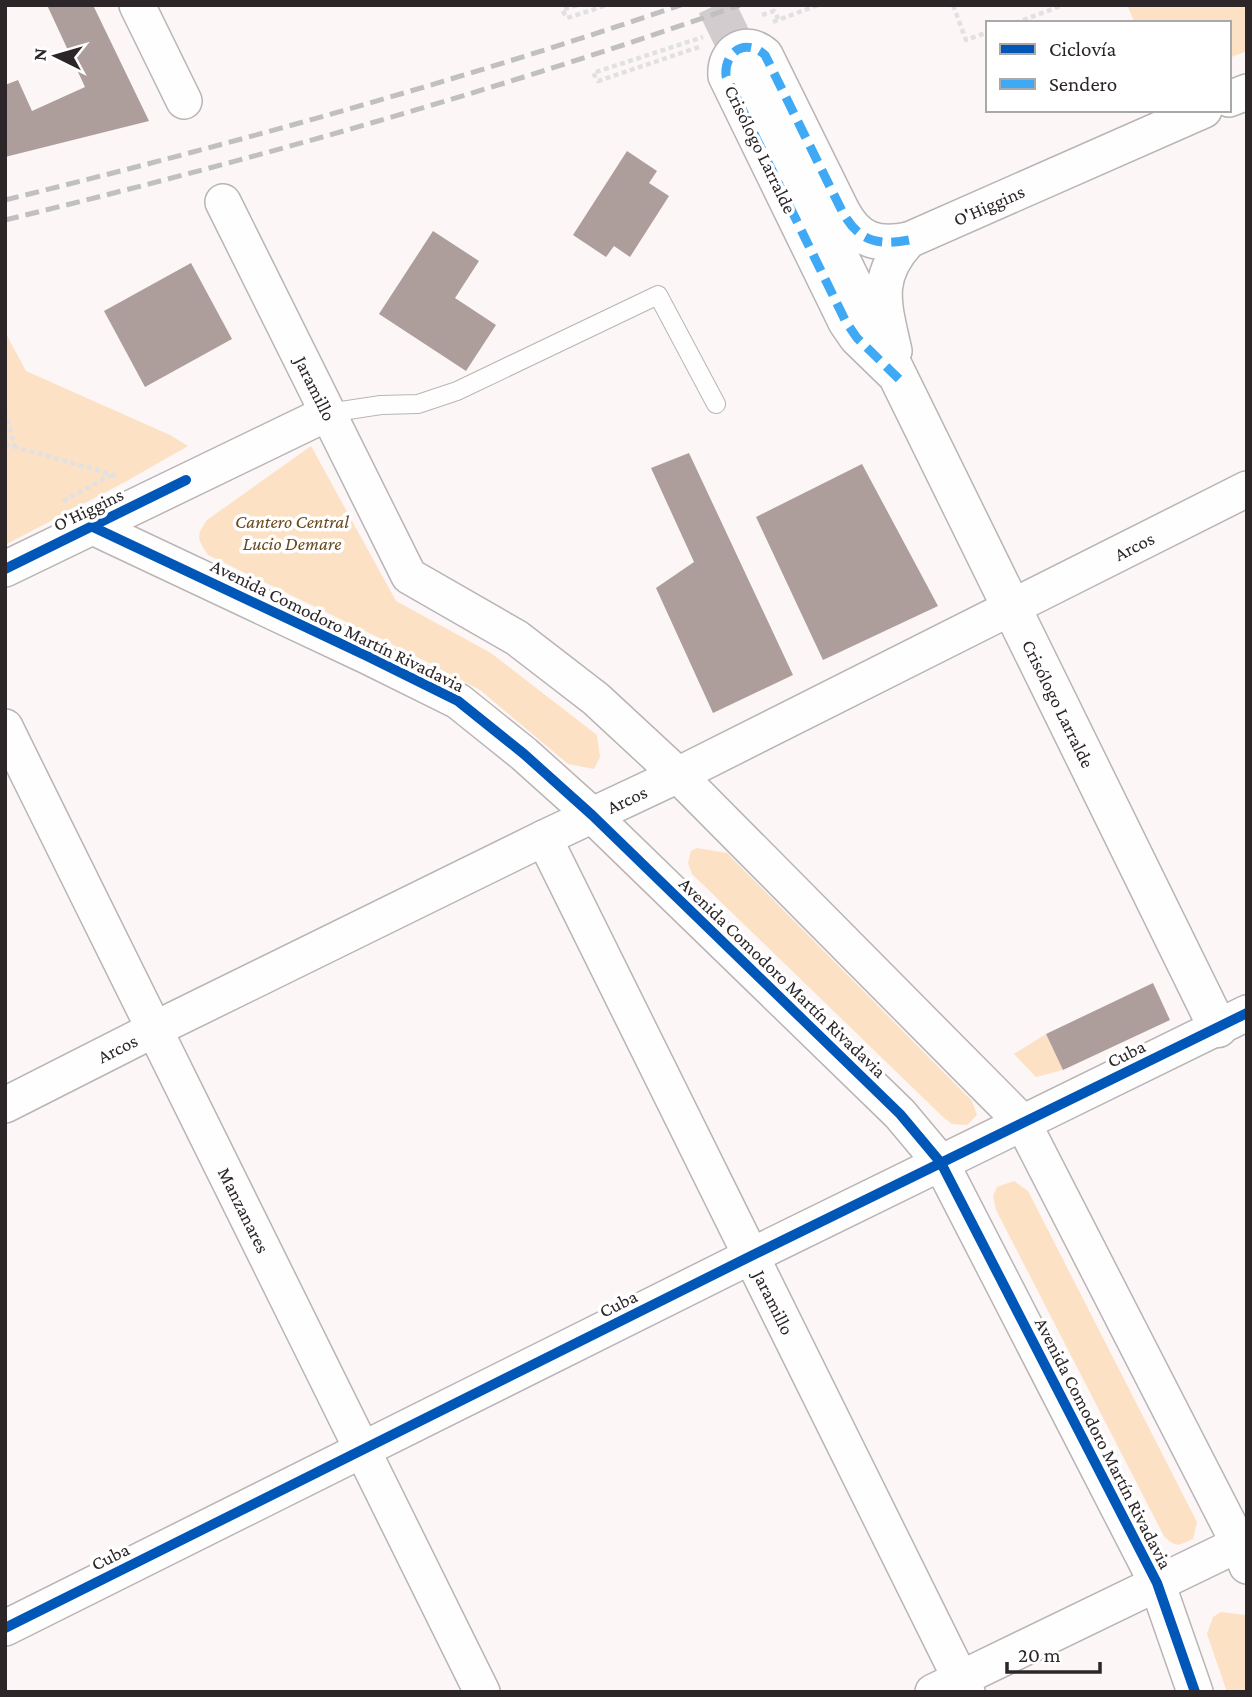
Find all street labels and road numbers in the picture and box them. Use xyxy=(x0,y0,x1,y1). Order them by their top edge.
street label: Crisólogo Larralde xyxy=(720,82,801,217)
street label: O'Higgins xyxy=(950,180,1028,230)
street label: Jaramillo xyxy=(289,351,340,424)
street label: O'Higgins xyxy=(50,483,127,535)
street label: Arcos xyxy=(1111,527,1158,565)
street label: Avenida Comodoro Martín Rivadavia xyxy=(208,555,468,696)
street label: Crisólogo Larralde xyxy=(1018,636,1099,771)
street label: Arcos xyxy=(604,781,650,818)
street label: Avenida Comodoro Martín Rivadavia xyxy=(675,873,891,1082)
street label: Arcos xyxy=(94,1030,141,1067)
street label: Cuba xyxy=(1104,1035,1149,1072)
street label: Manzanares xyxy=(214,1164,274,1256)
street label: Jaramillo xyxy=(748,1265,798,1338)
street label: Cuba xyxy=(596,1285,641,1322)
street label: Avenida Comodoro Martín Rivadavia xyxy=(1031,1314,1176,1573)
street label: Cuba xyxy=(88,1538,133,1575)

